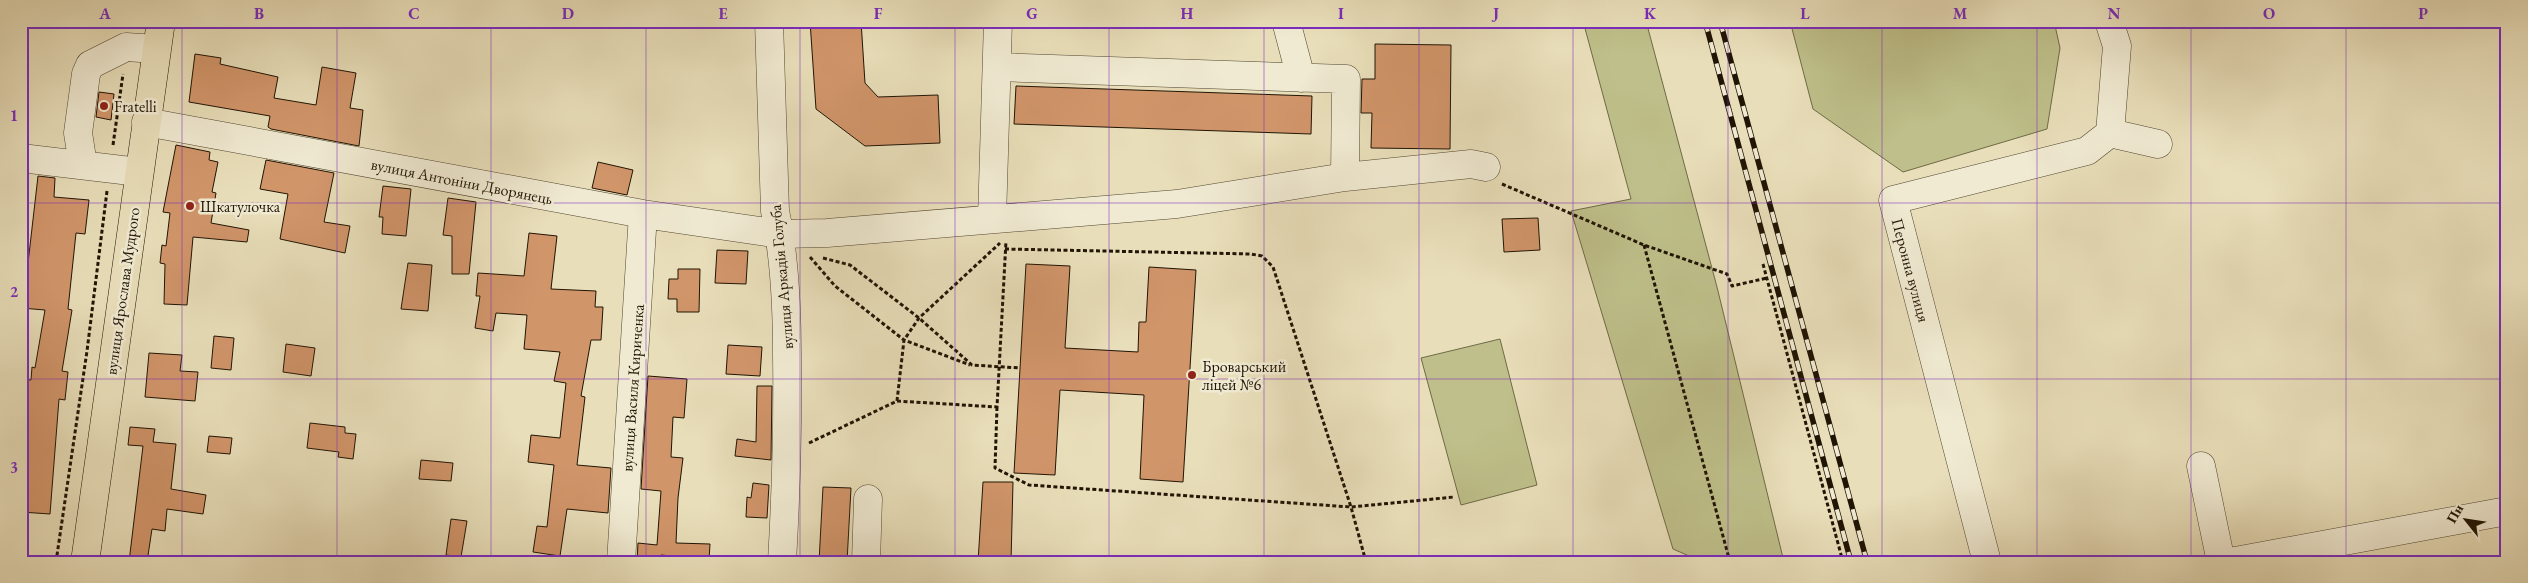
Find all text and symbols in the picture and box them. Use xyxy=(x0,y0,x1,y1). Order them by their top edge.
text: A xyxy=(98,3,111,24)
text: B xyxy=(254,3,264,24)
text: C xyxy=(408,3,420,24)
text: D xyxy=(562,3,574,24)
text: E xyxy=(718,3,728,24)
text: F xyxy=(874,3,883,24)
text: G xyxy=(1026,3,1038,24)
text: H xyxy=(1181,3,1194,24)
text: I xyxy=(1338,3,1344,24)
text: J xyxy=(1491,3,1499,24)
text: K xyxy=(1644,3,1657,24)
text: L xyxy=(1800,3,1810,24)
text: M xyxy=(1953,3,1968,24)
text: N xyxy=(2108,3,2121,24)
text: O xyxy=(2263,3,2275,24)
text: P xyxy=(2418,3,2428,24)
place label: Fratelli xyxy=(114,96,157,117)
marker: Fratelli xyxy=(98,100,110,112)
text: 1 xyxy=(10,105,18,126)
street label: вулиця Антоніни Дворянець xyxy=(369,154,554,209)
place label: Шкатулочка xyxy=(200,196,281,217)
marker: Шкатулочка xyxy=(184,200,196,212)
street label: вулиця Аркадія Голуба xyxy=(765,203,798,350)
street label: вулиця Ярослава Мудрого xyxy=(100,206,145,376)
street label: Перонна вулиця xyxy=(1887,216,1934,324)
text: 2 xyxy=(10,281,19,302)
street label: вулиця Василя Кириченка xyxy=(616,303,649,472)
place label: Броварський ліцей №6 xyxy=(1202,356,1287,395)
marker: Броварський ліцей №6 xyxy=(1186,369,1198,381)
text: 3 xyxy=(10,457,18,478)
north arrow xyxy=(2440,496,2490,546)
text: Пн xyxy=(2442,501,2467,526)

